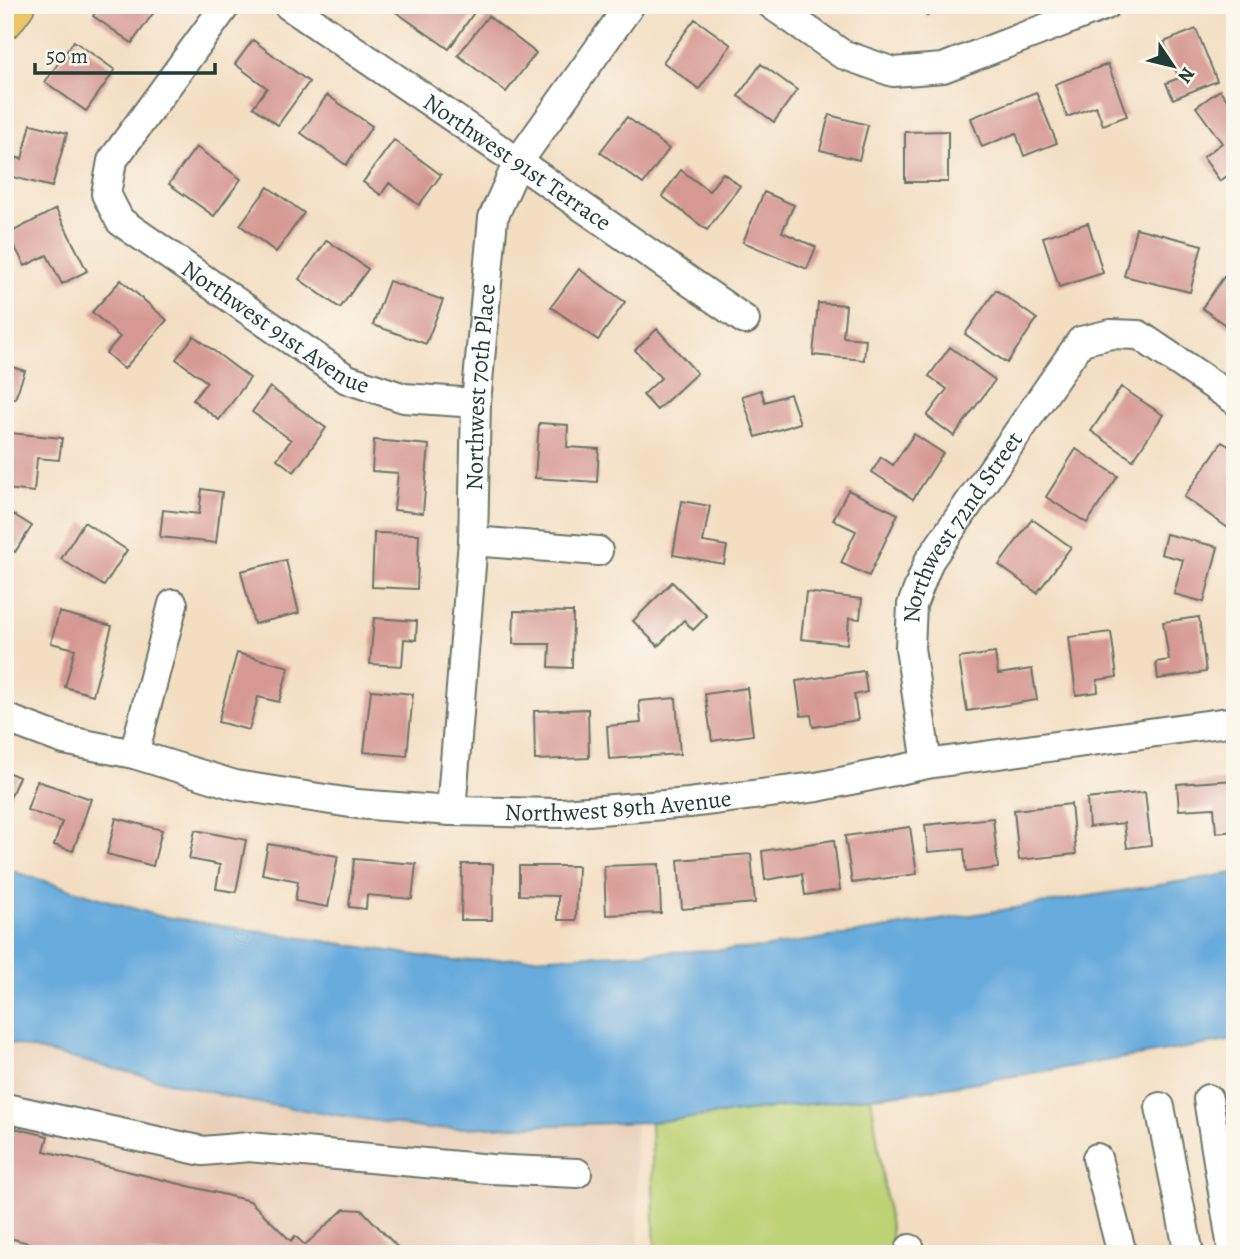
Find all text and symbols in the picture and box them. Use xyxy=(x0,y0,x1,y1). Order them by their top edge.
scale bar xyxy=(35,32,215,76)
north arrow xyxy=(1138,32,1208,102)
text: 50 m xyxy=(46,42,88,70)
text: N xyxy=(1171,62,1201,88)
street label: Northwest 91st Terrace xyxy=(417,86,618,238)
street label: Northwest 91st Avenue xyxy=(175,253,374,401)
street label: Northwest 70th Place xyxy=(458,282,503,491)
street label: Northwest 72nd Street xyxy=(895,425,1030,624)
street label: Northwest 89th Avenue xyxy=(504,782,733,829)

